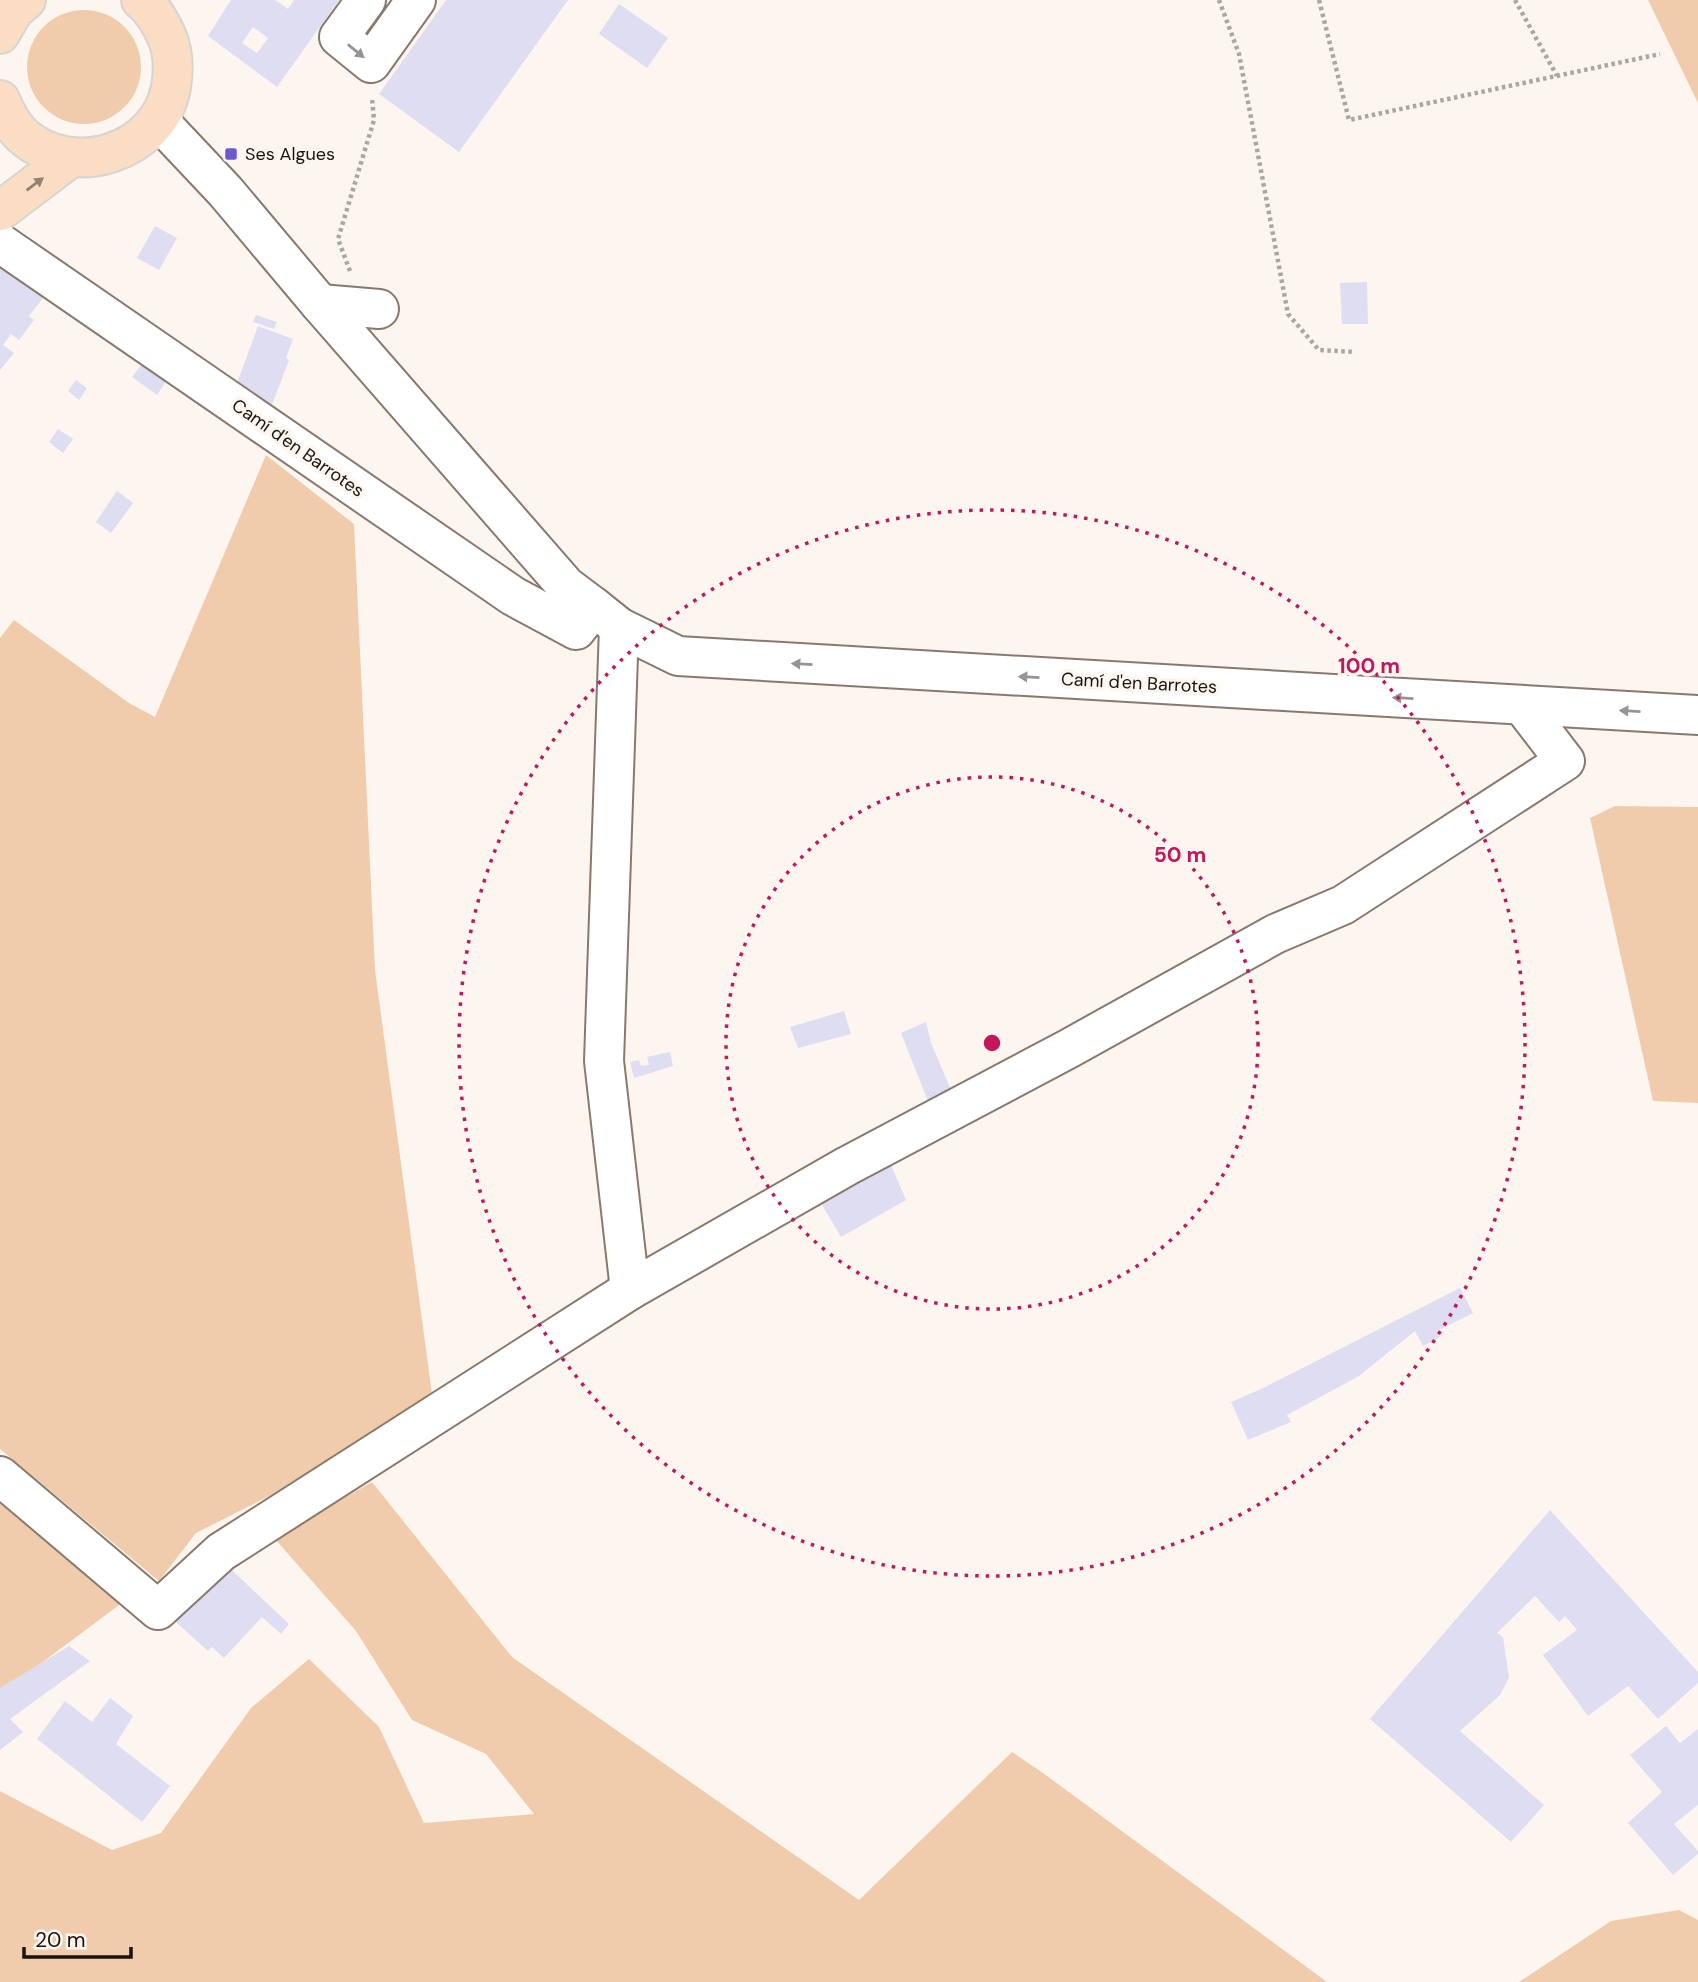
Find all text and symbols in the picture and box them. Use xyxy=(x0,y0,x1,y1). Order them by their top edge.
one-way arrow xyxy=(346,44,364,59)
place label: Ses Algues xyxy=(245,142,335,166)
marker: Ses Algues xyxy=(223,146,239,162)
one-way arrow xyxy=(26,178,44,192)
street label: Camí d'en Barrotes xyxy=(227,393,369,503)
text: 100 m xyxy=(1338,652,1400,680)
one-way arrow xyxy=(791,658,813,669)
street label: Camí d'en Barrotes xyxy=(1060,667,1218,699)
one-way arrow xyxy=(1018,671,1040,682)
one-way arrow xyxy=(1392,693,1414,704)
one-way arrow xyxy=(1619,706,1641,717)
text: 50 m xyxy=(1154,841,1206,869)
centre of rings xyxy=(980,1031,1004,1055)
scale bar xyxy=(24,1916,131,1960)
text: 20 m xyxy=(35,1926,86,1954)

